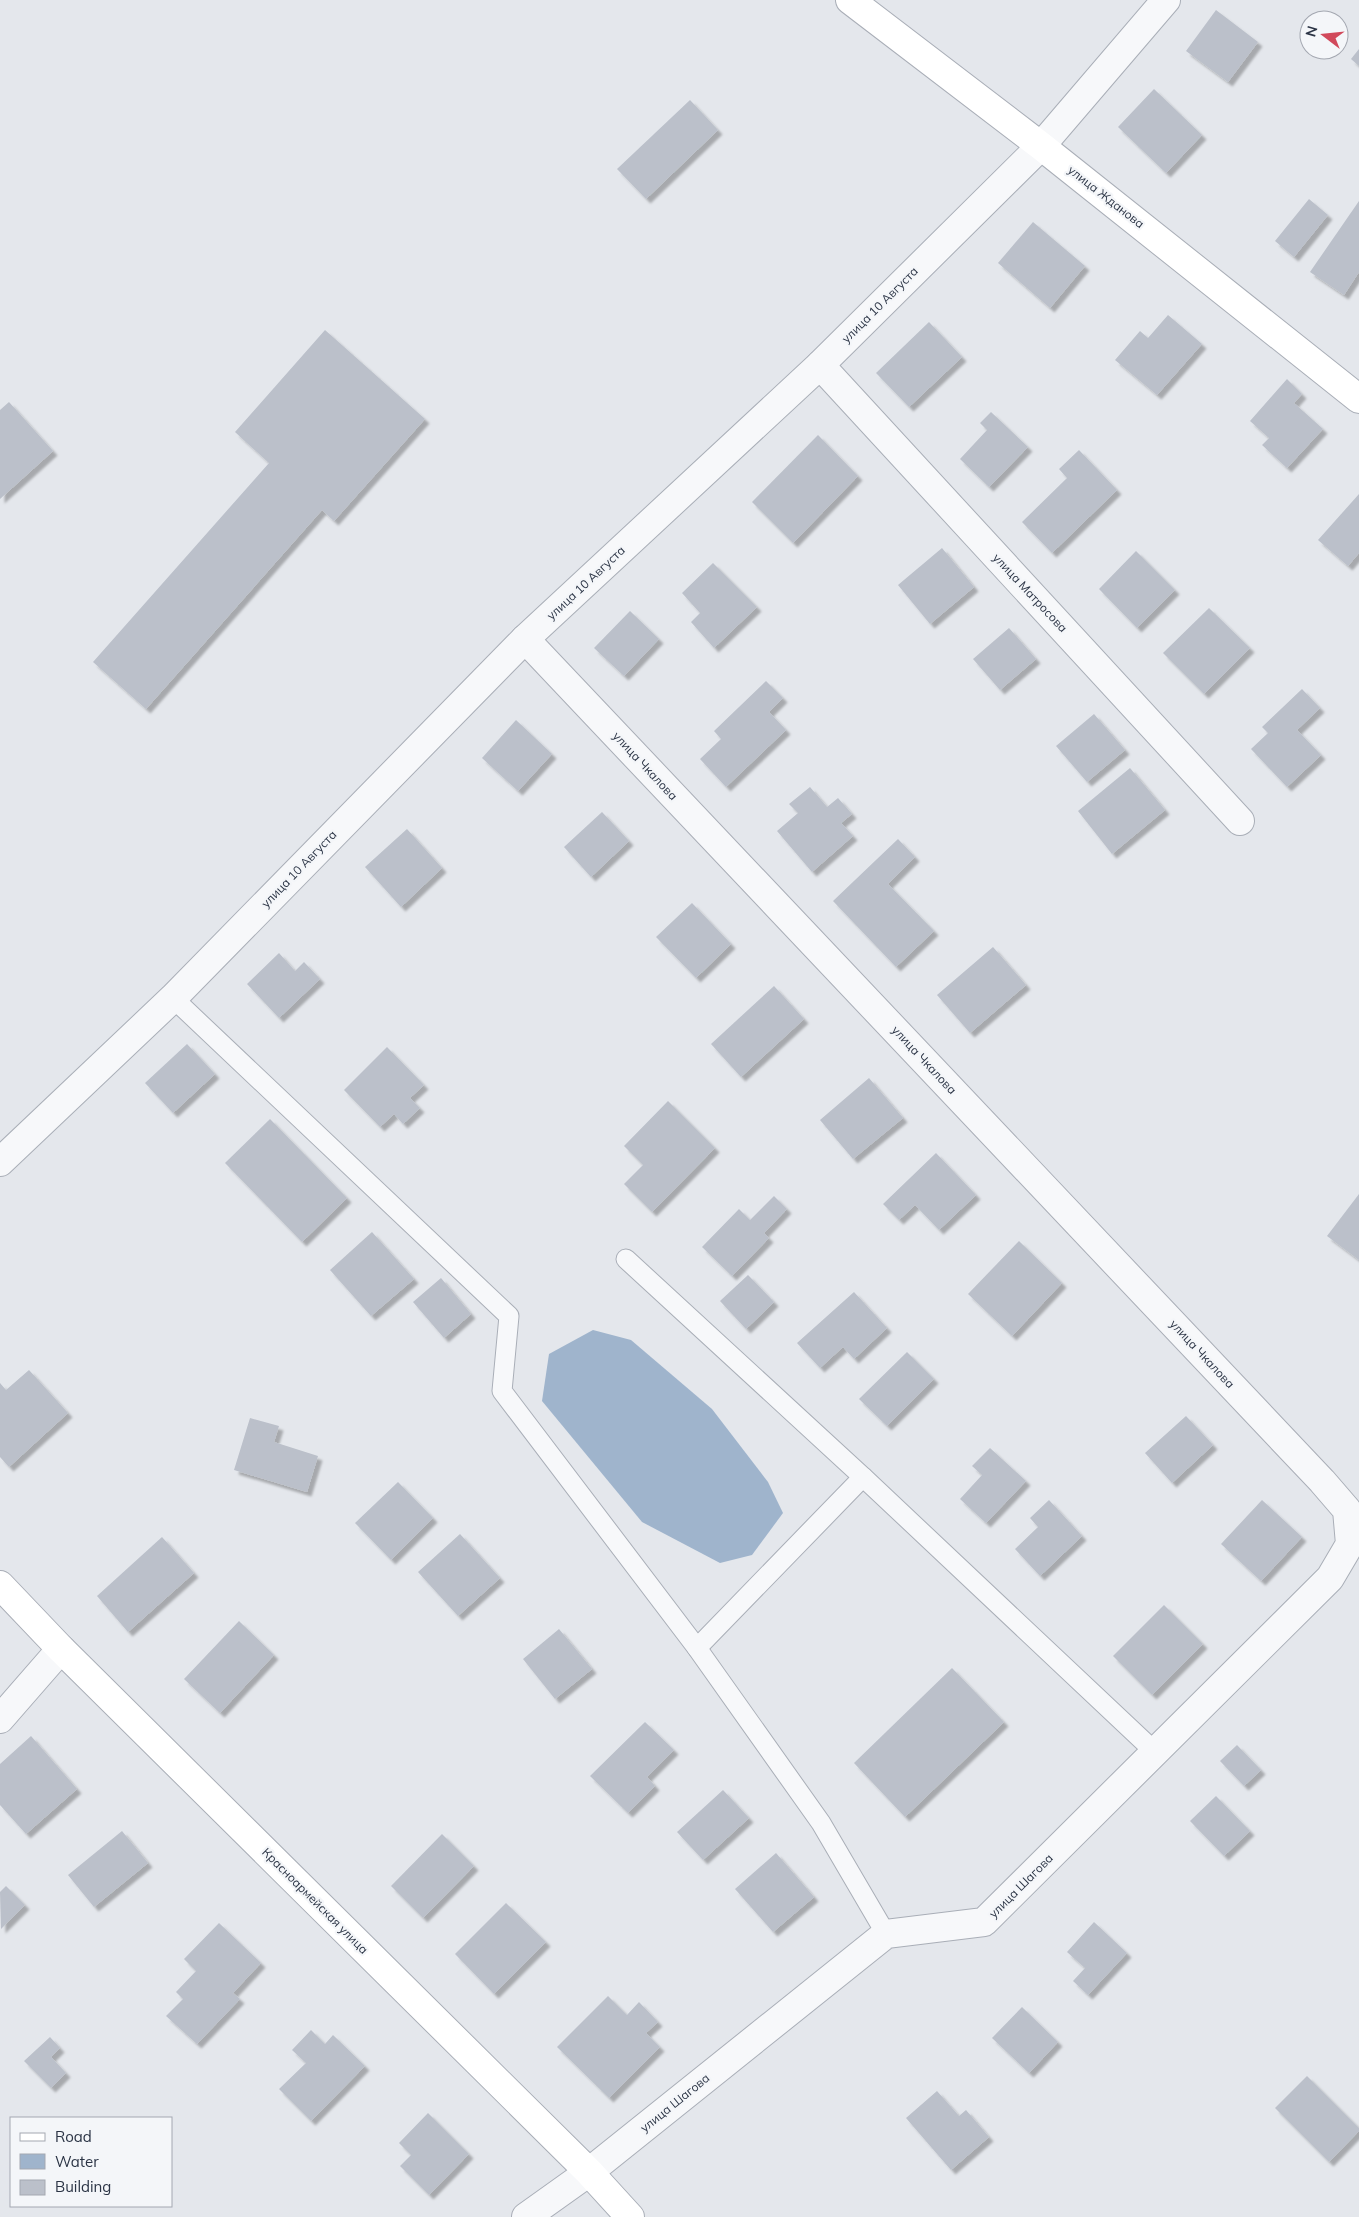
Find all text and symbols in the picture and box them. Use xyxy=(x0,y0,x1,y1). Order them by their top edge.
north arrow xyxy=(1299,10,1349,60)
text: N xyxy=(1301,24,1322,39)
street label: улица Жданова xyxy=(1065,162,1148,231)
street label: улица 10 Августа xyxy=(838,263,921,346)
street label: улица 10 Августа xyxy=(543,542,628,623)
street label: улица Матросова xyxy=(990,550,1071,635)
street label: улица Чкалова xyxy=(610,728,681,803)
street label: улица 10 Августа xyxy=(258,827,339,910)
street label: улица Чкалова xyxy=(889,1022,960,1097)
street label: улица Чкалова xyxy=(1167,1316,1238,1391)
street label: Красноармейская улица xyxy=(259,1845,371,1957)
street label: улица Шагова xyxy=(985,1850,1056,1921)
street label: улица Шагова xyxy=(637,2070,712,2135)
legend xyxy=(10,2117,172,2207)
text: Road xyxy=(55,2127,92,2146)
text: Water xyxy=(55,2152,99,2171)
text: Building xyxy=(55,2177,111,2196)

